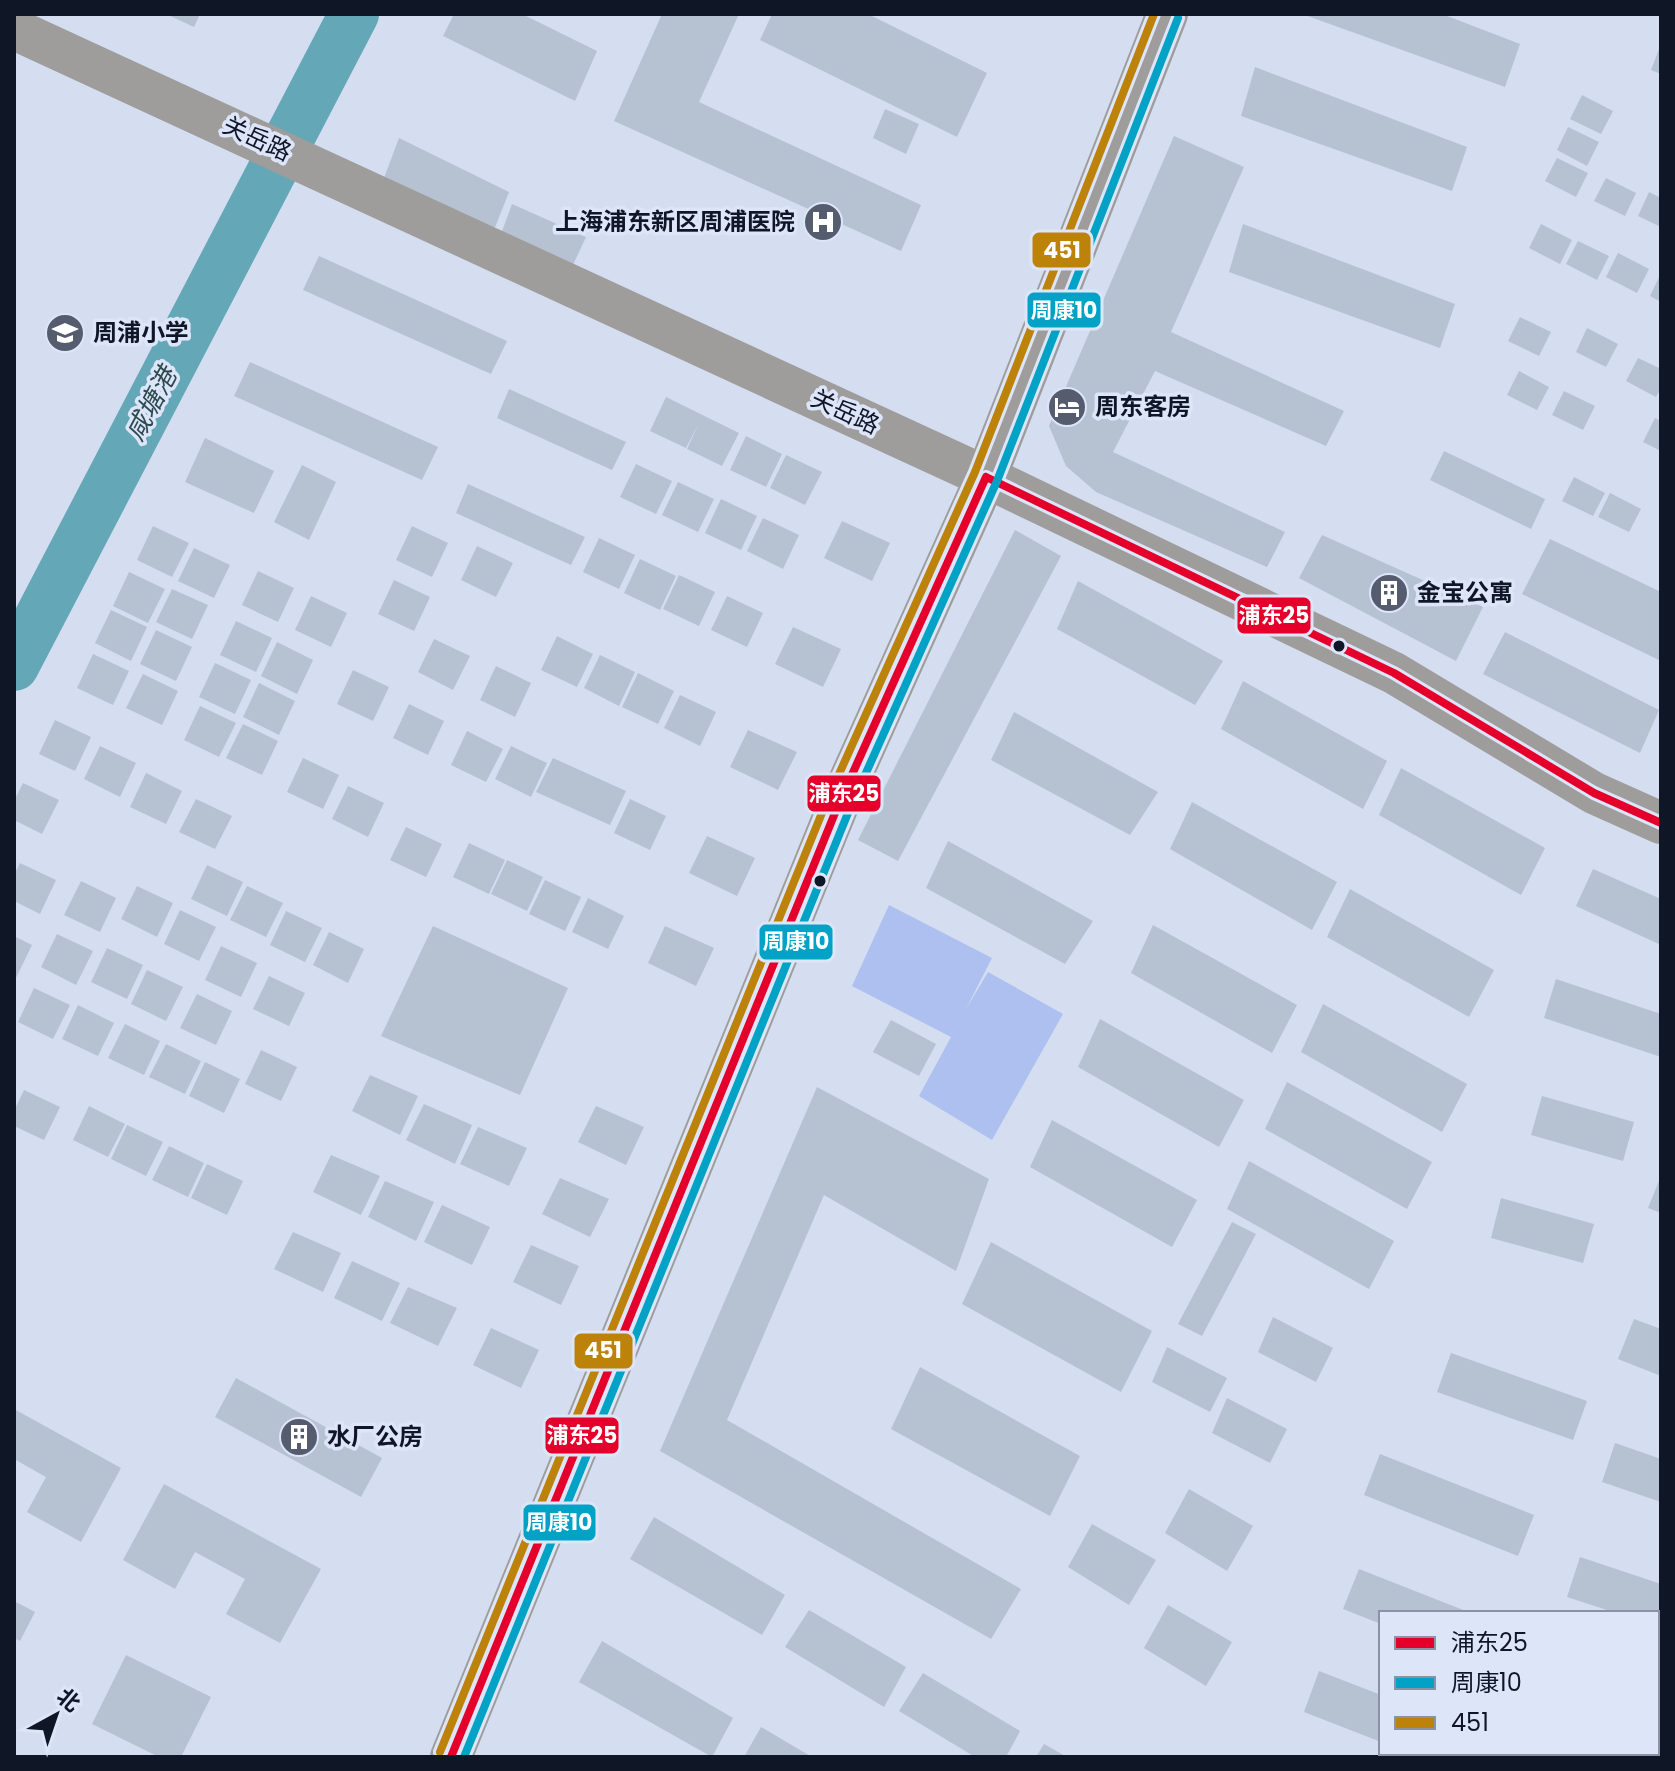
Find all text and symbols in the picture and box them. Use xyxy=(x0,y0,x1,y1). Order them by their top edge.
street label: 关岳路 xyxy=(218,108,297,169)
hospital icon: 上海浦东新区周浦医院 xyxy=(802,201,844,243)
place label: 上海浦东新区周浦医院 xyxy=(555,205,795,238)
line badge: 451 xyxy=(1031,231,1092,269)
text: 451 xyxy=(1043,235,1081,266)
line badge: 周康10 xyxy=(1026,291,1102,329)
text: 周康10 xyxy=(1031,295,1097,326)
school or university icon: 周浦小学 xyxy=(44,312,86,354)
place label: 周浦小学 xyxy=(93,316,189,349)
water label: 咸塘港 xyxy=(117,358,187,447)
street label: 关岳路 xyxy=(806,381,885,442)
hotel icon: 周东客房 xyxy=(1046,386,1088,428)
place label: 周东客房 xyxy=(1095,390,1191,423)
building icon: 金宝公寓 xyxy=(1368,572,1410,614)
place label: 金宝公寓 xyxy=(1417,576,1513,609)
line badge: 浦东25 xyxy=(1236,596,1312,635)
text: 浦东25 xyxy=(1239,600,1309,631)
unlabelled marker xyxy=(1331,638,1347,654)
line badge: 浦东25 xyxy=(806,774,882,813)
text: 浦东25 xyxy=(809,778,879,809)
unlabelled marker xyxy=(812,873,828,889)
line badge: 周康10 xyxy=(758,923,834,961)
text: 周康10 xyxy=(763,926,829,957)
line badge: 451 xyxy=(573,1332,634,1370)
text: 451 xyxy=(584,1335,622,1366)
building icon: 水厂公房 xyxy=(278,1416,320,1458)
line badge: 浦东25 xyxy=(544,1416,620,1455)
place label: 水厂公房 xyxy=(327,1420,423,1453)
text: 浦东25 xyxy=(547,1420,617,1451)
line badge: 周康10 xyxy=(522,1503,597,1542)
text: 周康10 xyxy=(526,1507,592,1538)
legend xyxy=(1379,1611,1659,1755)
text: 浦东25 xyxy=(1451,1626,1528,1659)
text: 周康10 xyxy=(1451,1666,1522,1699)
north arrow xyxy=(16,1675,96,1755)
text: 北 xyxy=(50,1681,87,1719)
text: 451 xyxy=(1451,1706,1489,1739)

